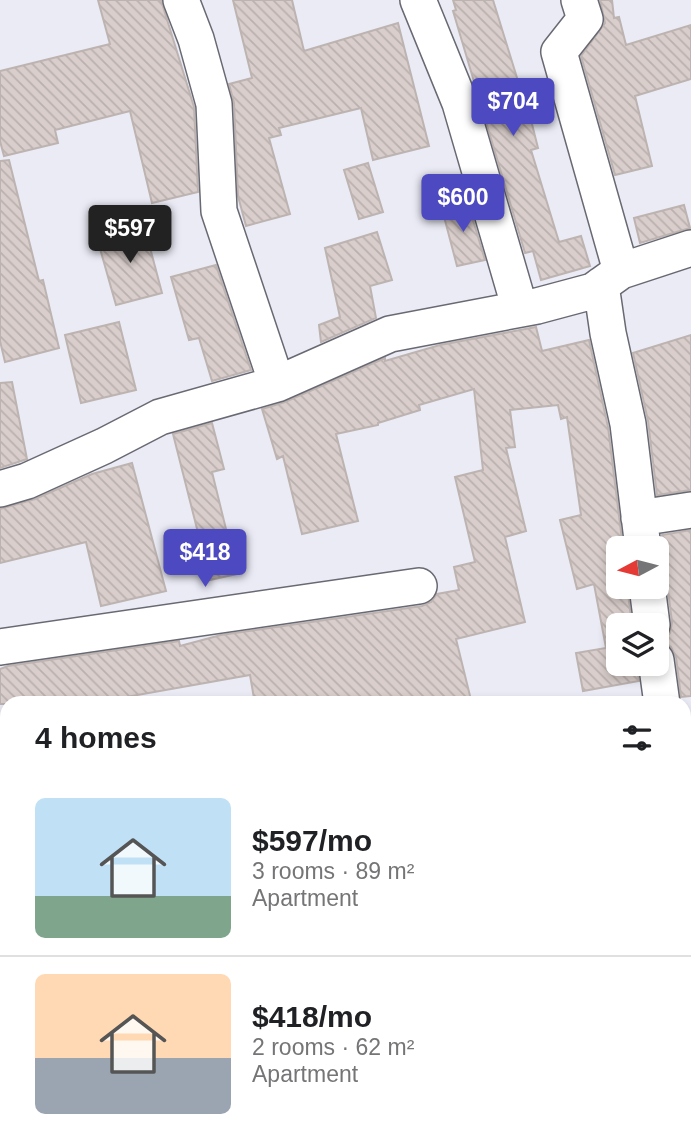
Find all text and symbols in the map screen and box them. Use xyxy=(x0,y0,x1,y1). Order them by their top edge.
pin: $704 xyxy=(472,78,554,138)
text: $704 xyxy=(487,88,539,114)
pin: $600 xyxy=(422,174,504,234)
text: $600 xyxy=(437,184,489,210)
pin: $597 xyxy=(89,205,171,265)
text: $597 xyxy=(104,215,156,241)
pin: $418 xyxy=(164,530,246,589)
north arrow xyxy=(606,536,668,598)
map controls xyxy=(606,536,669,676)
text: $418 xyxy=(179,539,231,565)
button: layers xyxy=(606,613,669,676)
icon: filters xyxy=(618,719,656,757)
text: 4 homes xyxy=(35,721,157,754)
text: $597/mo xyxy=(252,824,372,857)
icon: home xyxy=(91,826,175,910)
text: 3 rooms · 89 m² xyxy=(252,858,414,884)
text: Apartment xyxy=(252,885,358,911)
text: $418/mo xyxy=(252,1000,372,1033)
icon: home xyxy=(91,1002,175,1086)
text: 2 rooms · 62 m² xyxy=(252,1034,414,1060)
text: Apartment xyxy=(252,1061,358,1087)

